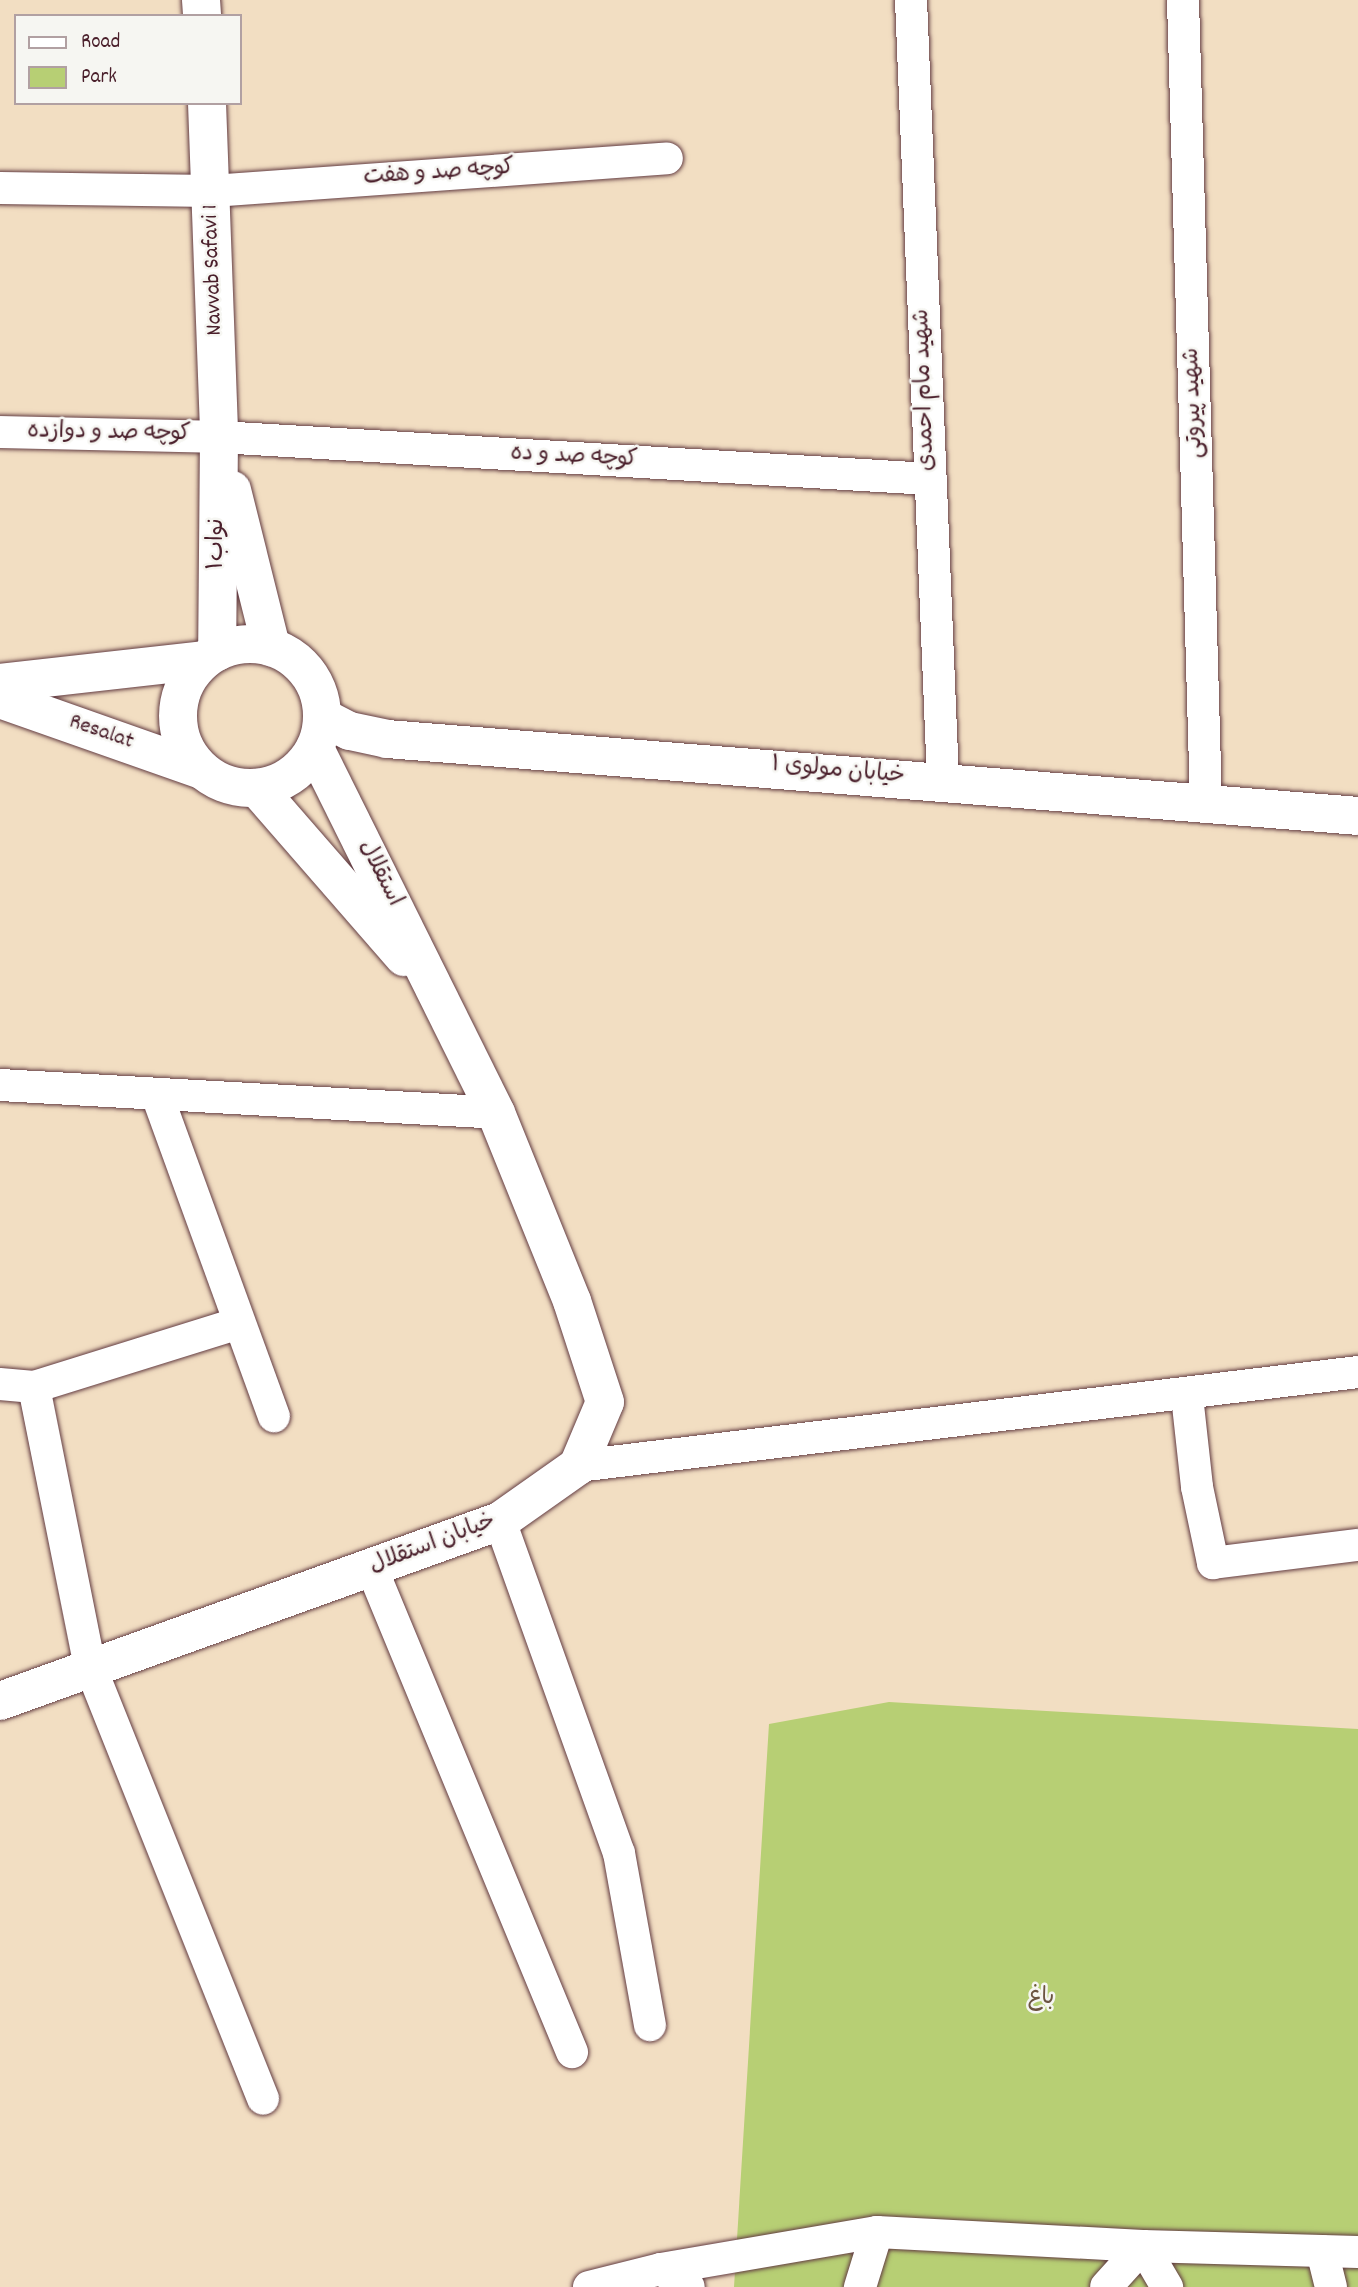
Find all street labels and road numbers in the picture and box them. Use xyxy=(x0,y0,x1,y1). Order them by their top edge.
street label: کوچه صد و هفت xyxy=(363,155,515,193)
street label: Navvab Safavi 1 xyxy=(198,204,230,336)
street label: شهید مام احمدی xyxy=(909,308,943,472)
street label: شهید پیروتی xyxy=(1179,347,1211,459)
street label: کوچه صد و دوازده xyxy=(27,419,191,449)
street label: کوچه صد و ده xyxy=(510,441,638,475)
street label: نواب۱ xyxy=(204,518,232,570)
street label: Resalat xyxy=(65,709,137,757)
street label: خیابان مولوی ۱ xyxy=(770,752,906,792)
street label: استقلال xyxy=(351,836,407,912)
street label: خیابان استقلال xyxy=(366,1508,500,1582)

